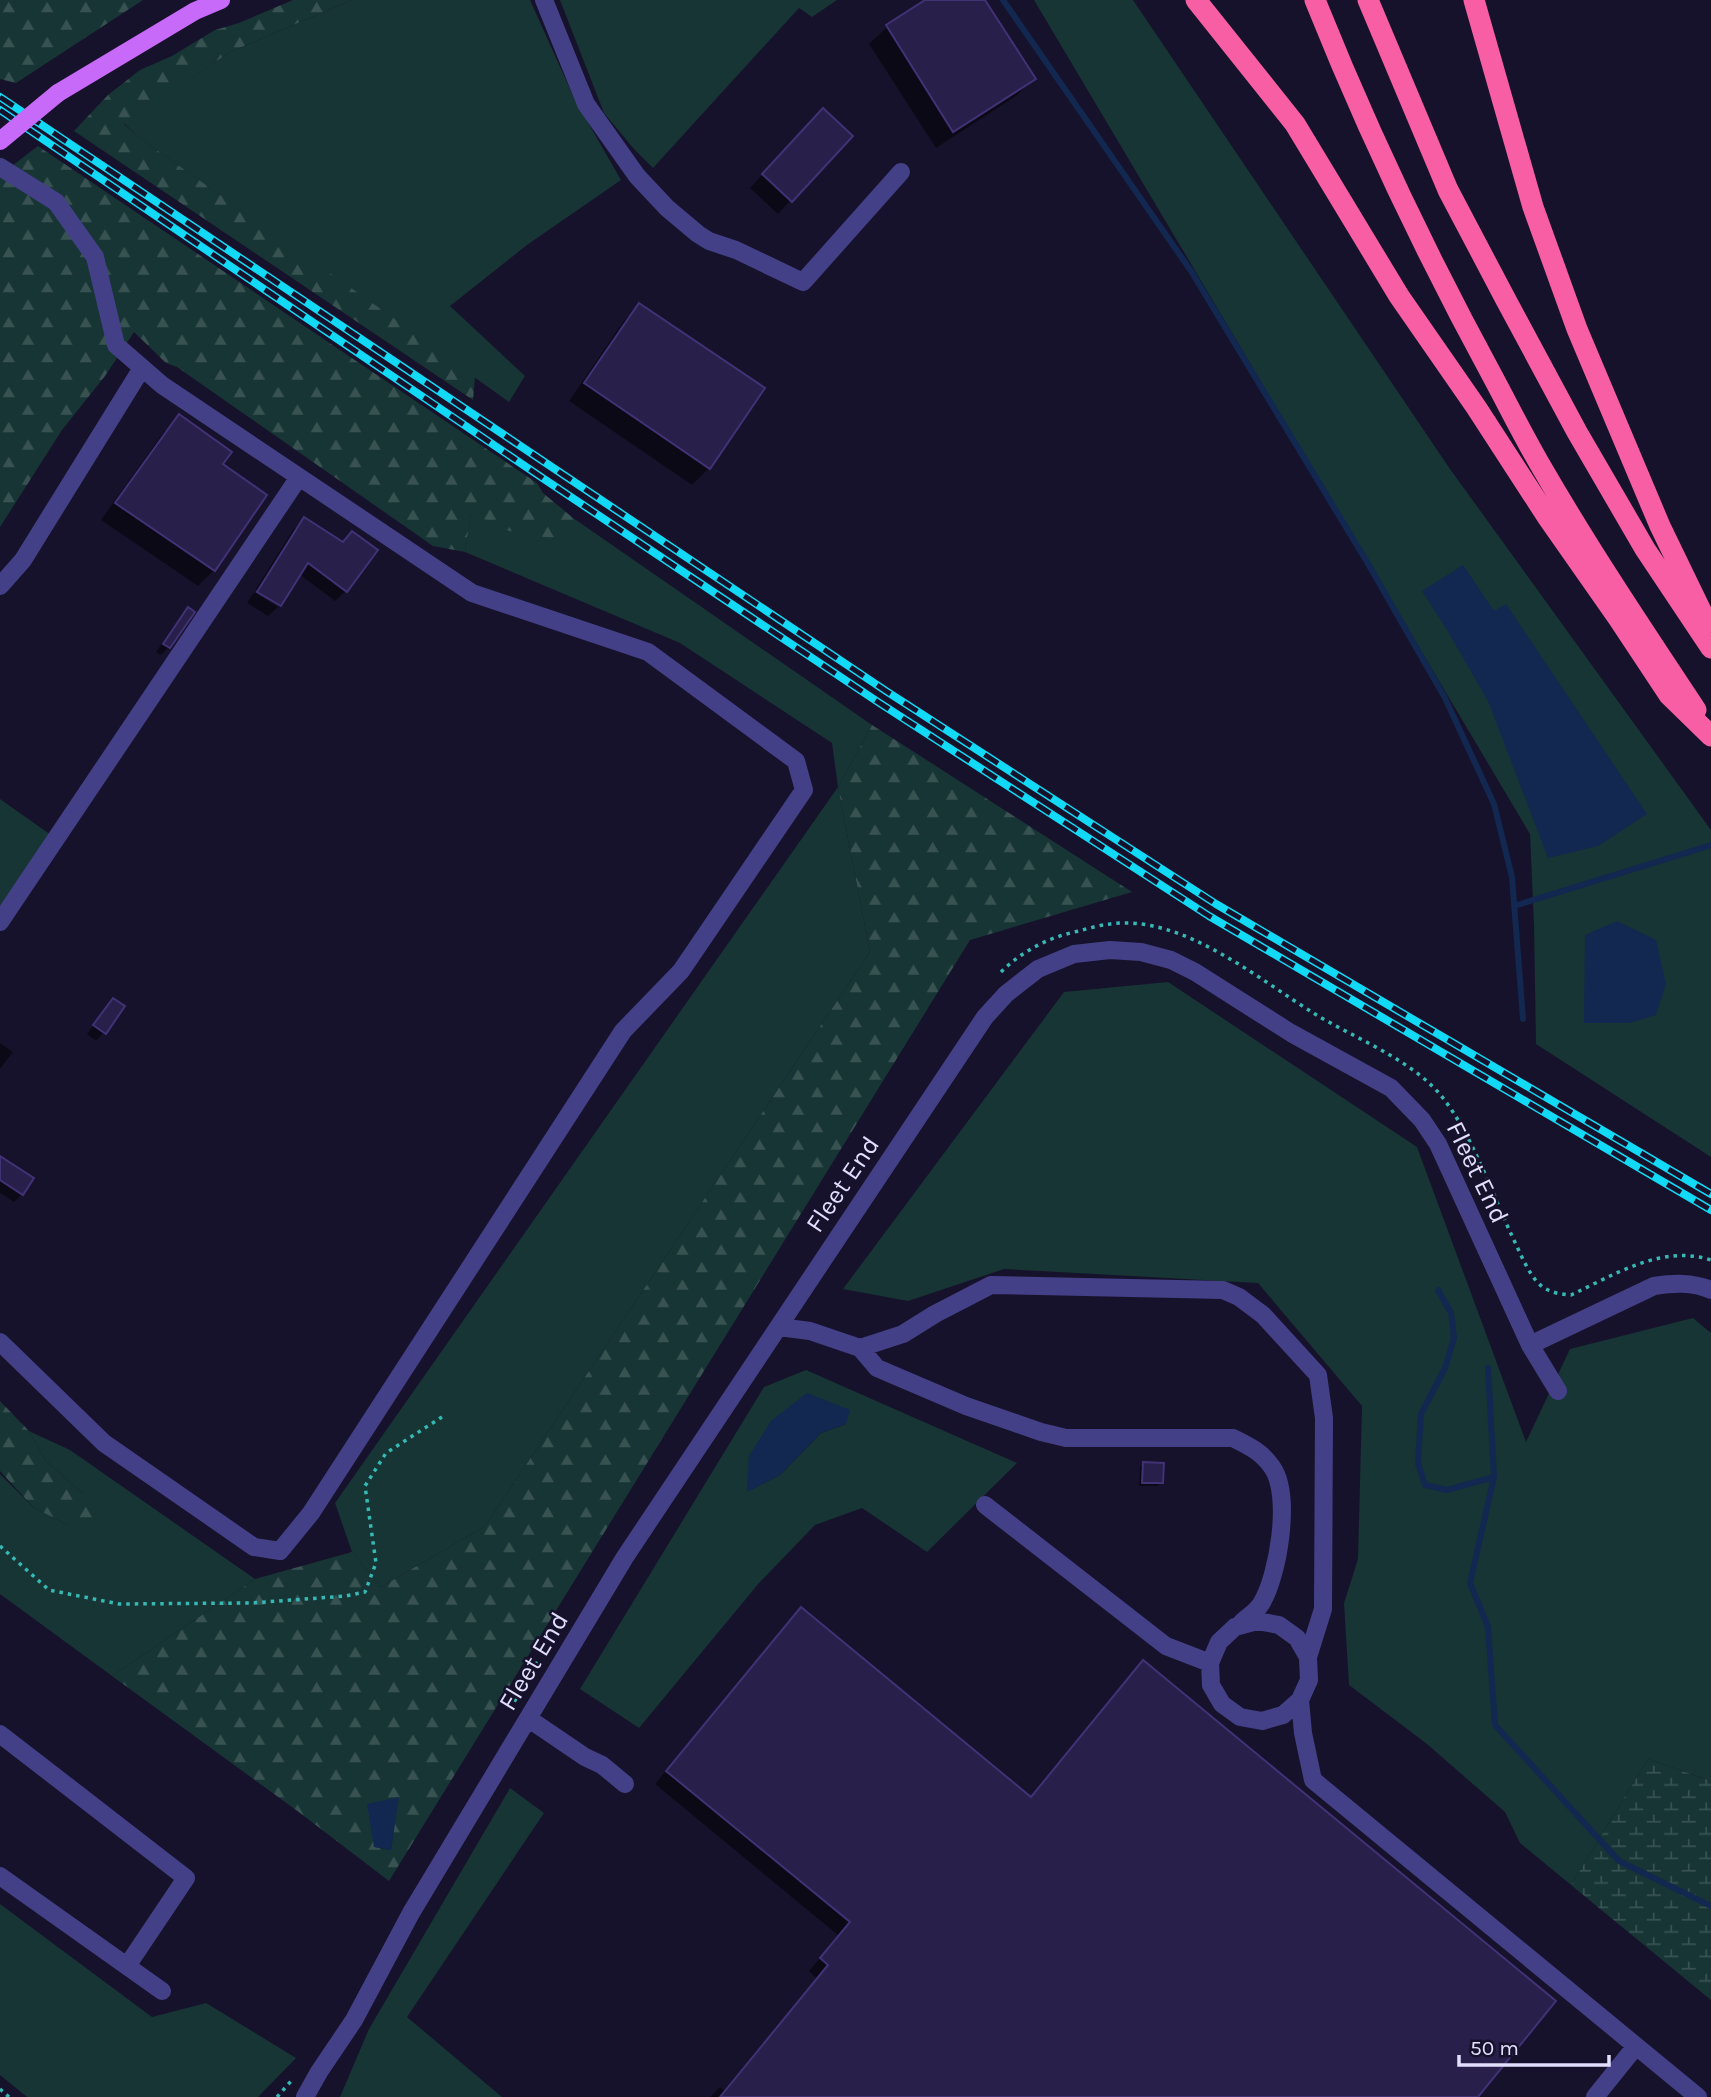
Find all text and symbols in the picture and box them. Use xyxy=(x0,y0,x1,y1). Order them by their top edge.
street label: Fleet End xyxy=(1440,1116,1515,1228)
street label: Fleet End xyxy=(799,1130,886,1238)
street label: Fleet End xyxy=(492,1606,575,1716)
scale bar xyxy=(1459,2024,1610,2068)
text: 50 m xyxy=(1470,2036,1519,2060)

